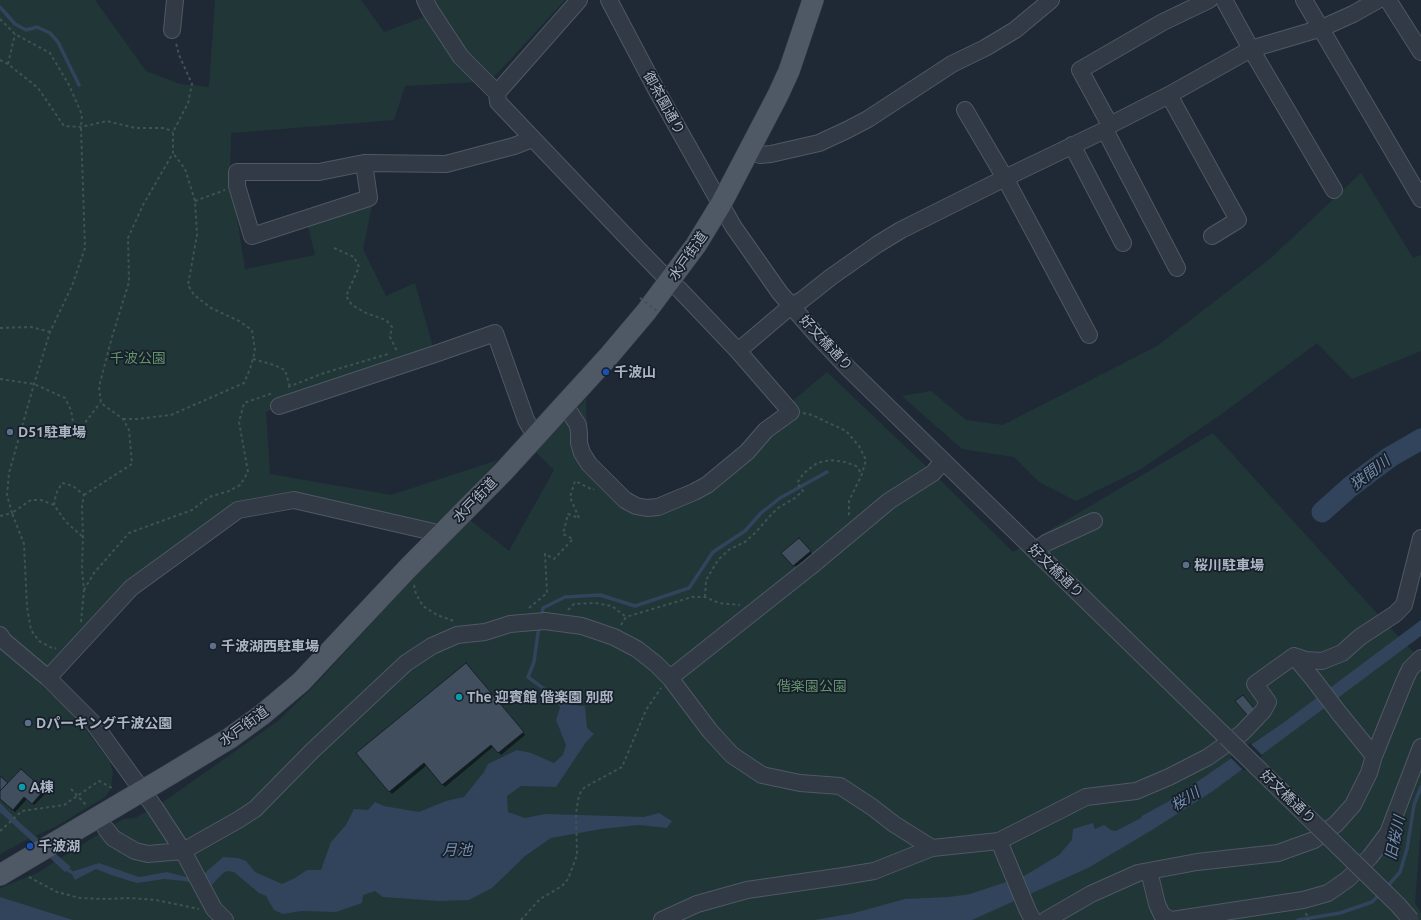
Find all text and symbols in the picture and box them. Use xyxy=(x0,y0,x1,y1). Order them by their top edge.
street label: 御茶園通り xyxy=(640,68,688,138)
street label: 水戸街道 xyxy=(665,228,711,284)
street label: 好文橋通り xyxy=(796,312,856,374)
park label: 千波公園 xyxy=(110,350,166,366)
place label: 千波山 xyxy=(614,364,656,380)
marker: 千波山 xyxy=(601,367,611,377)
place label: D51駐車場 xyxy=(18,424,86,440)
marker: D51駐車場 xyxy=(5,427,15,437)
water label: 狭間川 xyxy=(1347,452,1393,494)
street label: 水戸街道 xyxy=(450,474,500,526)
street label: 好文橋通り xyxy=(1025,541,1087,601)
place label: 桜川駐車場 xyxy=(1194,557,1264,573)
marker: 桜川駐車場 xyxy=(1181,560,1191,570)
place label: 千波湖西駐車場 xyxy=(221,638,319,654)
marker: 千波湖西駐車場 xyxy=(208,641,218,651)
park label: 偕楽園公園 xyxy=(777,678,847,694)
place label: The 迎賓館 偕楽園 別邸 xyxy=(467,689,614,705)
marker: The 迎賓館 偕楽園 別邸 xyxy=(454,692,464,702)
street label: 水戸街道 xyxy=(216,703,272,749)
place label: Dパーキング千波公園 xyxy=(36,715,172,731)
marker: Dパーキング千波公園 xyxy=(23,718,33,728)
street label: 好文橋通り xyxy=(1257,767,1319,827)
place label: A棟 xyxy=(30,779,54,795)
marker: A棟 xyxy=(17,782,27,792)
water label: 桜川 xyxy=(1168,783,1202,815)
water label: 旧桜川 xyxy=(1382,814,1408,862)
place label: 千波湖 xyxy=(38,838,80,854)
marker: 千波湖 xyxy=(25,841,35,851)
water label: 月池 xyxy=(442,841,472,859)

